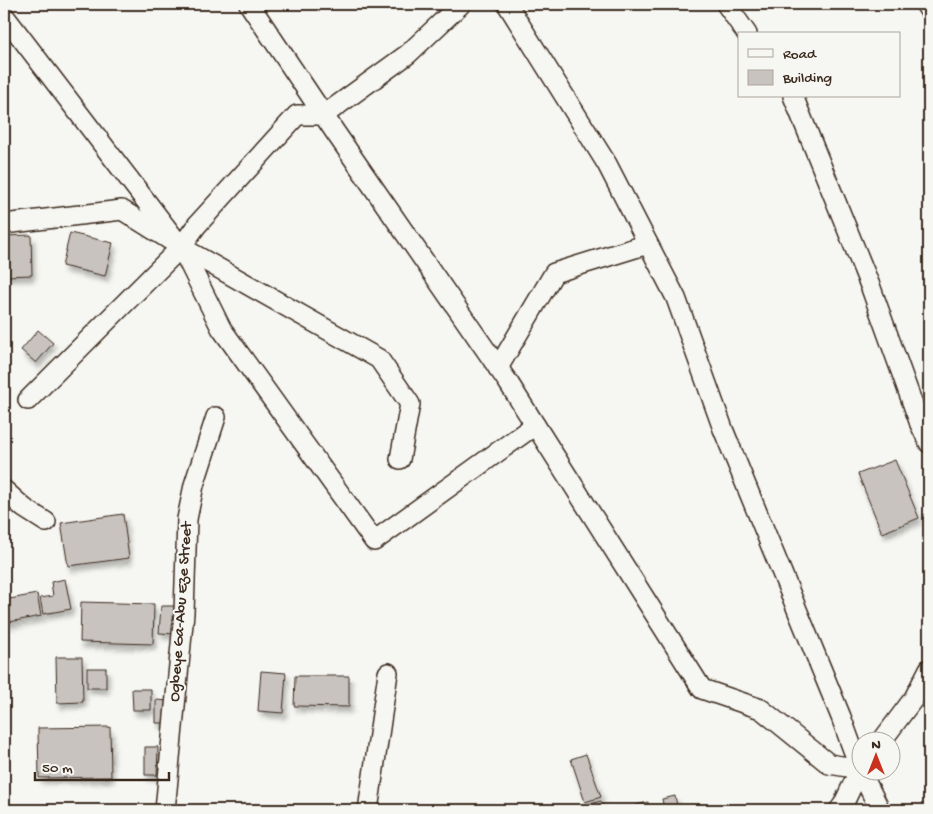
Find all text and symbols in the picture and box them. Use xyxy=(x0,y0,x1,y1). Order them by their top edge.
legend xyxy=(738,32,900,98)
text: Road xyxy=(783,46,817,64)
text: Building xyxy=(782,70,832,88)
street label: Ogbeye Ga-Abu Eze Street xyxy=(166,520,198,703)
north arrow xyxy=(850,732,900,782)
text: N xyxy=(871,737,881,754)
scale bar xyxy=(35,749,169,781)
text: 50 m xyxy=(42,760,73,778)

